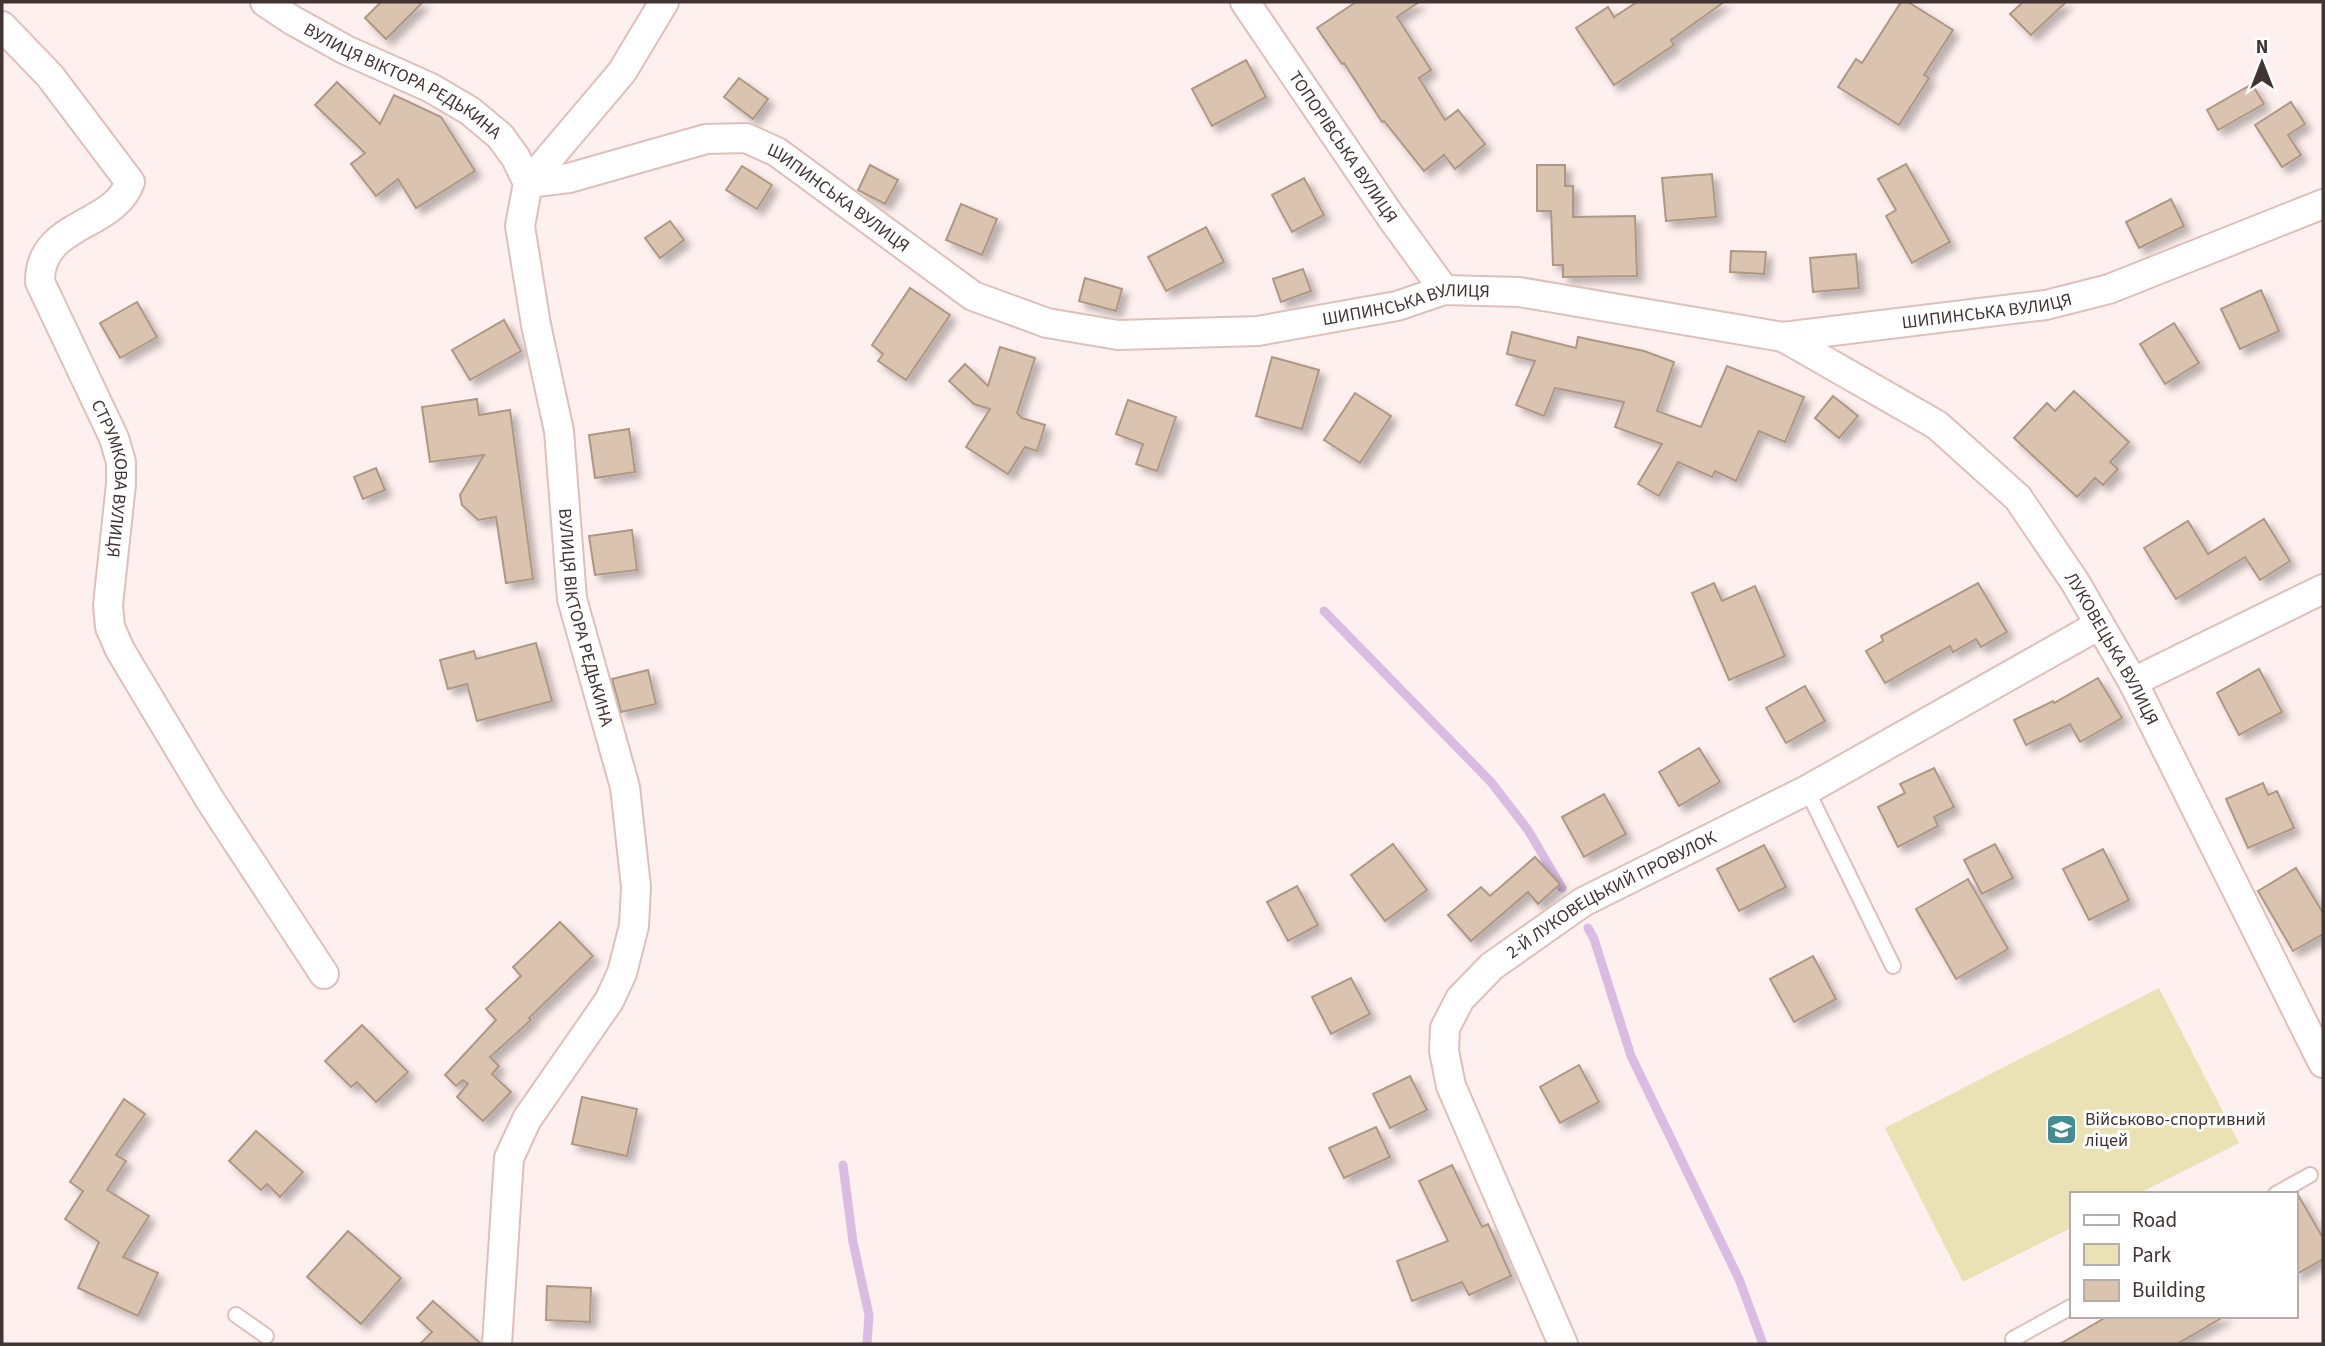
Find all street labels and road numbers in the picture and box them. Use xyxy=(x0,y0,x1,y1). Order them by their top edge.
street label: ВУЛИЦЯ ВІКТОРА РЕДЬКИНА xyxy=(299,17,507,145)
street label: ТОПОРІВСЬКА ВУЛИЦЯ xyxy=(1282,66,1403,228)
street label: ШИПИНСЬКА ВУЛИЦЯ xyxy=(763,137,915,258)
street label: ШИПИНСЬКА ВУЛИЦЯ xyxy=(1320,278,1490,332)
street label: ШИПИНСЬКА ВУЛИЦЯ xyxy=(1900,287,2075,335)
street label: СТРУМКОВА ВУЛИЦЯ xyxy=(85,396,133,559)
street label: ВУЛИЦЯ ВІКТОРА РЕДЬКИНА xyxy=(552,507,619,729)
street label: ЛУКОВЕЦЬКА ВУЛИЦЯ xyxy=(2059,567,2165,730)
street label: 2-Й ЛУКОВЕЦЬКИЙ ПРОВУЛОК xyxy=(1502,825,1721,965)

